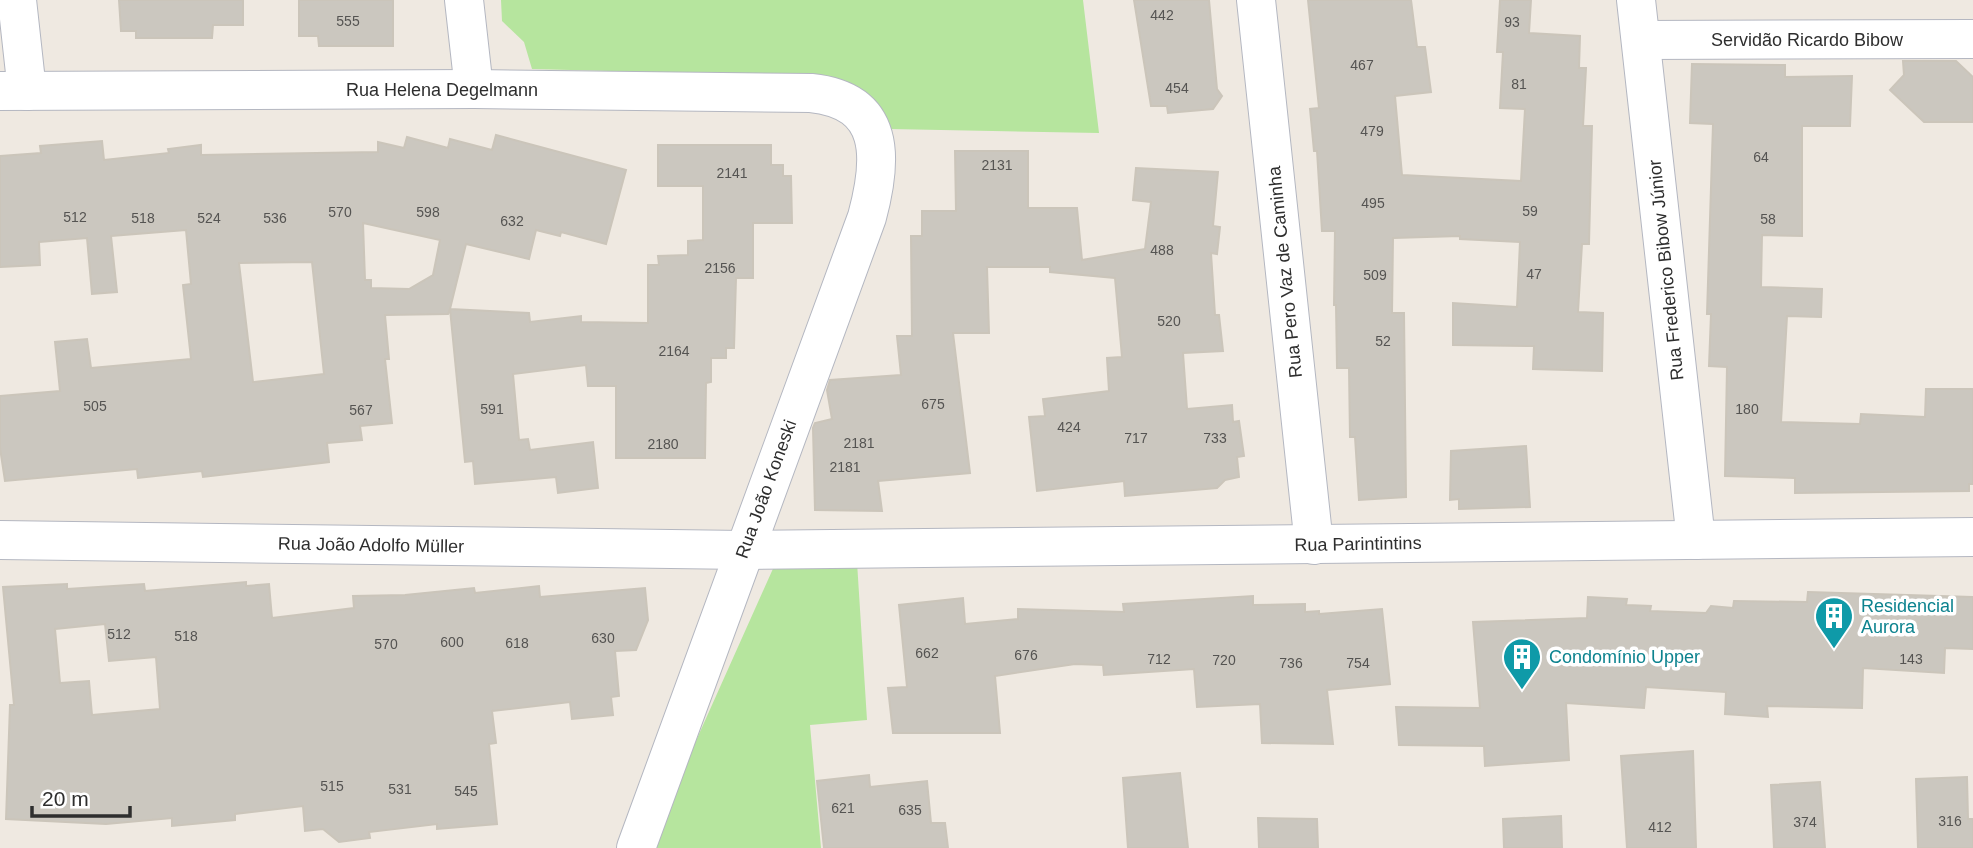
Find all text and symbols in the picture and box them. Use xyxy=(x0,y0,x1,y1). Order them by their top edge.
house number: 442 xyxy=(1150,7,1174,23)
house number: 555 xyxy=(336,13,360,29)
house number: 93 xyxy=(1504,14,1520,30)
street label: Servidão Ricardo Bibow xyxy=(1711,30,1904,50)
house number: 467 xyxy=(1350,57,1374,73)
house number: 81 xyxy=(1511,76,1527,92)
street label: Rua Helena Degelmann xyxy=(346,80,538,100)
house number: 454 xyxy=(1165,80,1189,96)
house number: 479 xyxy=(1360,123,1384,139)
house number: 64 xyxy=(1753,149,1769,165)
house number: 2131 xyxy=(981,157,1013,173)
street label: Rua Frederico Bibow Júnior xyxy=(1644,159,1688,381)
street label: Rua Pero Vaz de Caminha xyxy=(1264,164,1306,379)
house number: 2141 xyxy=(716,165,748,181)
house number: 495 xyxy=(1361,195,1385,211)
house number: 59 xyxy=(1522,203,1538,219)
house number: 570 xyxy=(328,204,352,220)
house number: 598 xyxy=(416,204,440,220)
house number: 512 xyxy=(63,209,87,225)
house number: 518 xyxy=(131,210,155,226)
house number: 524 xyxy=(197,210,221,226)
house number: 536 xyxy=(263,210,287,226)
house number: 58 xyxy=(1760,211,1776,227)
house number: 632 xyxy=(500,213,524,229)
house number: 488 xyxy=(1150,242,1174,258)
house number: 2156 xyxy=(704,260,736,276)
house number: 47 xyxy=(1526,266,1542,282)
house number: 509 xyxy=(1363,267,1387,283)
house number: 520 xyxy=(1157,313,1181,329)
house number: 52 xyxy=(1375,333,1391,349)
house number: 2164 xyxy=(658,343,690,359)
house number: 675 xyxy=(921,396,945,412)
house number: 505 xyxy=(83,398,107,414)
house number: 591 xyxy=(480,401,504,417)
house number: 180 xyxy=(1735,401,1759,417)
house number: 567 xyxy=(349,402,373,418)
street label: Rua João Koneski xyxy=(732,417,800,561)
house number: 424 xyxy=(1057,419,1081,435)
house number: 717 xyxy=(1124,430,1148,446)
house number: 733 xyxy=(1203,430,1227,446)
house number: 2181 xyxy=(843,435,875,451)
house number: 2180 xyxy=(647,436,679,452)
house number: 2181 xyxy=(829,459,861,475)
street label: Rua João Adolfo Müller xyxy=(278,533,464,557)
street label: Rua Parintintins xyxy=(1294,533,1422,555)
building icon: Residencial Aurora xyxy=(1813,595,1855,650)
place label: Residencial Aurora xyxy=(1861,596,1954,637)
house number: 512 xyxy=(107,626,131,642)
house number: 518 xyxy=(174,628,198,644)
house number: 630 xyxy=(591,630,615,646)
house number: 600 xyxy=(440,634,464,650)
house number: 618 xyxy=(505,635,529,651)
house number: 570 xyxy=(374,636,398,652)
building icon: Condomínio Upper xyxy=(1501,636,1543,691)
house number: 662 xyxy=(915,645,939,661)
house number: 676 xyxy=(1014,647,1038,663)
place label: Condomínio Upper xyxy=(1549,647,1700,667)
house number: 712 xyxy=(1147,651,1171,667)
house number: 143 xyxy=(1899,651,1923,667)
house number: 720 xyxy=(1212,652,1236,668)
house number: 736 xyxy=(1279,655,1303,671)
house number: 754 xyxy=(1346,655,1370,671)
scale bar xyxy=(32,774,130,818)
house number: 515 xyxy=(320,778,344,794)
house number: 531 xyxy=(388,781,412,797)
house number: 545 xyxy=(454,783,478,799)
text: 20 m xyxy=(42,787,89,810)
house number: 621 xyxy=(831,800,855,816)
house number: 635 xyxy=(898,802,922,818)
house number: 316 xyxy=(1938,813,1962,829)
house number: 374 xyxy=(1793,814,1817,830)
house number: 412 xyxy=(1648,819,1672,835)

